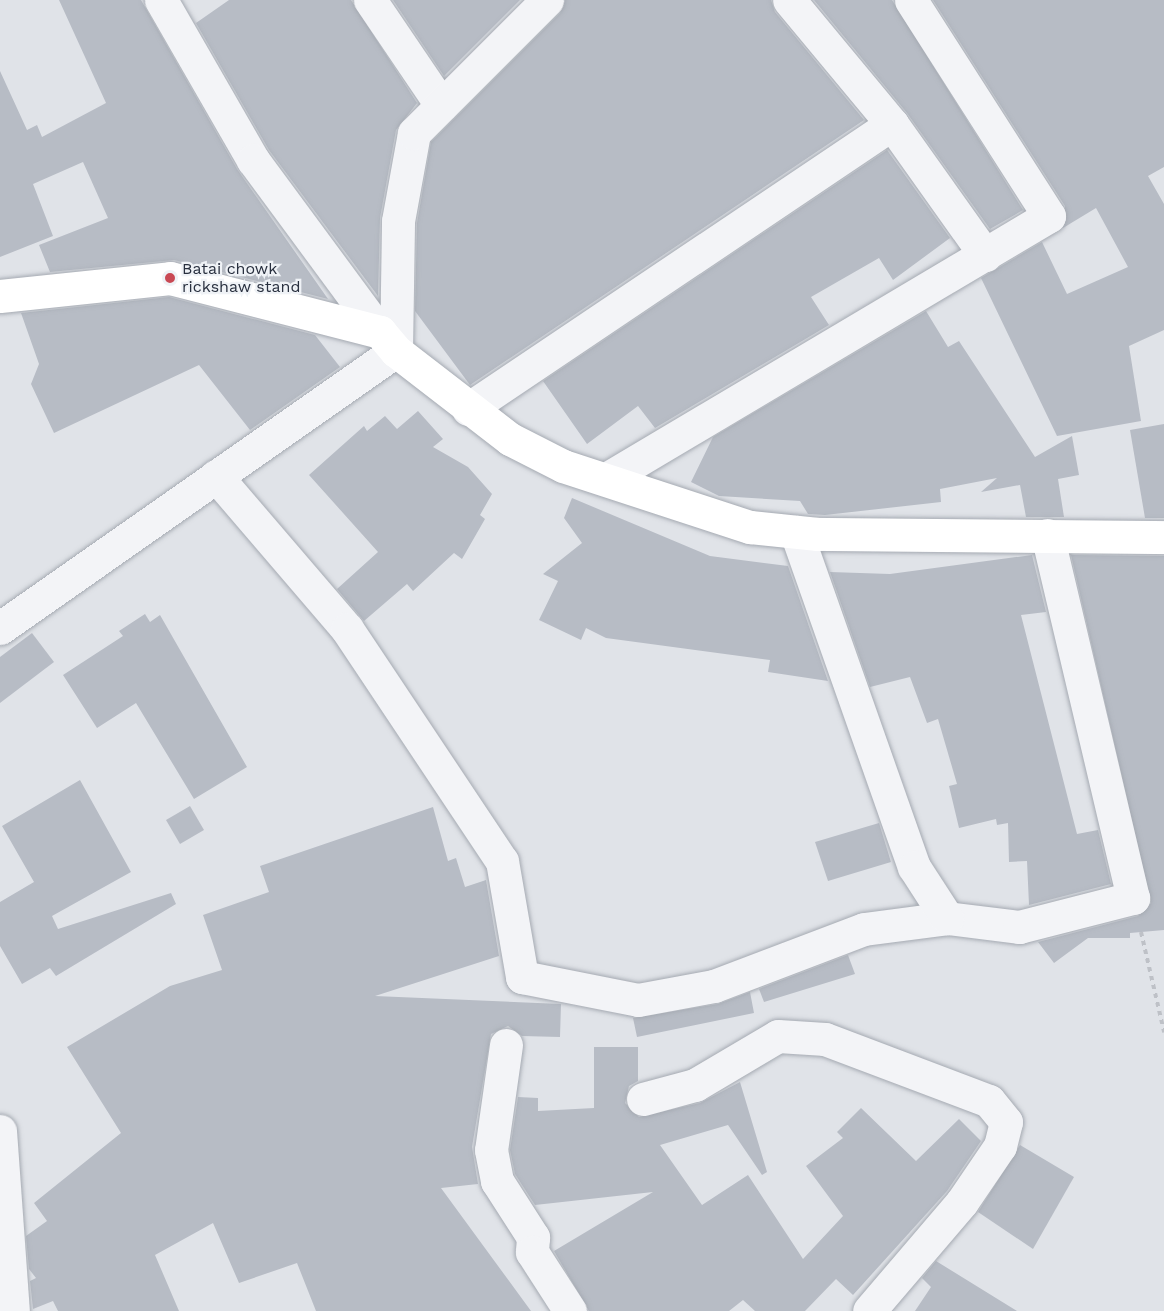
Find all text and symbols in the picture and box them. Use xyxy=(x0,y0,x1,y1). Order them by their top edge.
place label: Batai chowk rickshaw stand xyxy=(182,259,301,297)
marker: Batai chowk rickshaw stand xyxy=(163,271,177,285)

